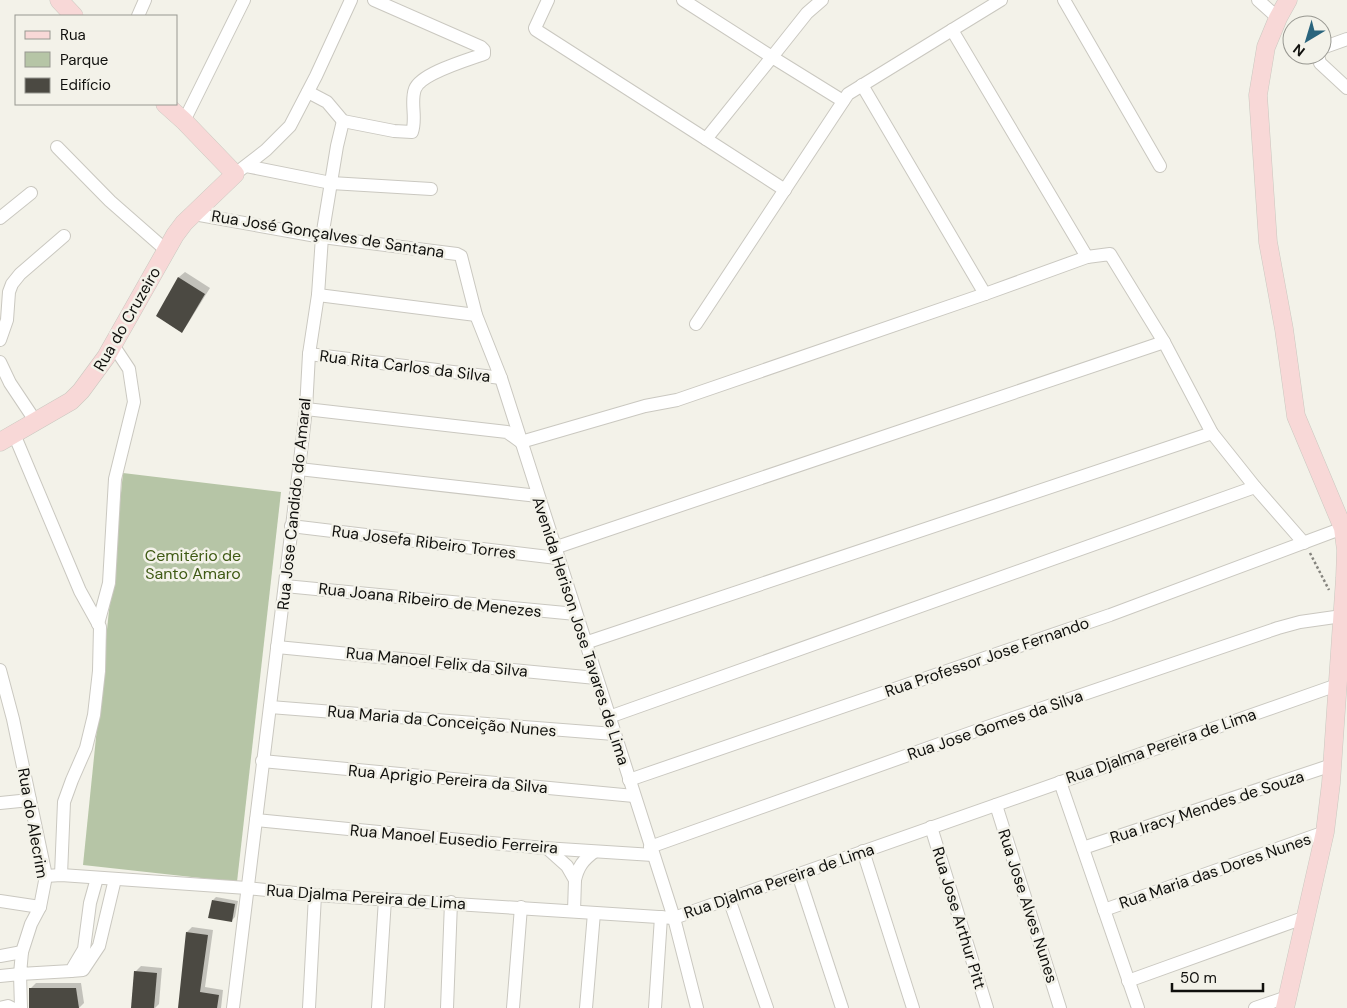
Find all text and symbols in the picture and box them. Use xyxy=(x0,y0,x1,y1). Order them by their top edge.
legend xyxy=(15,15,178,105)
north arrow xyxy=(1282,15,1332,65)
text: Rua xyxy=(60,25,86,45)
text: N xyxy=(1289,40,1309,60)
text: Parque xyxy=(60,50,108,70)
text: Edifício xyxy=(60,75,111,95)
street label: Rua José Gonçalves de Santana xyxy=(210,205,446,263)
street label: Rua do Cruzeiro xyxy=(89,263,165,375)
street label: Rua Rita Carlos da Silva xyxy=(318,345,492,387)
street label: Rua Jose Candido do Amaral xyxy=(272,397,316,611)
street label: Avenida Herison Jose Tavares de Lima xyxy=(528,494,634,768)
street label: Rua Josefa Ribeiro Torres xyxy=(331,520,517,564)
park label: Cemitério de Santo Amaro xyxy=(145,545,241,584)
street label: Rua Joana Ribeiro de Menezes xyxy=(317,578,543,622)
street label: Rua Professor Jose Fernando xyxy=(882,612,1092,702)
street label: Rua Manoel Felix da Silva xyxy=(345,642,529,682)
street label: Rua Jose Gomes da Silva xyxy=(905,685,1085,765)
street label: Rua Maria da Conceição Nunes xyxy=(327,701,557,741)
street label: Rua Djalma Pereira de Lima xyxy=(1063,704,1259,788)
street label: Rua Aprigio Pereira da Silva xyxy=(347,760,549,798)
street label: Rua do Alecrim xyxy=(13,766,53,880)
street label: Rua Iracy Mendes de Souza xyxy=(1107,766,1307,848)
street label: Rua Manoel Eusedio Ferreira xyxy=(349,819,559,859)
street label: Rua Jose Alves Nunes xyxy=(993,826,1063,986)
street label: Rua Maria das Dores Nunes xyxy=(1116,828,1314,914)
street label: Rua Djalma Pereira de Lima xyxy=(681,839,877,923)
street label: Rua Jose Arthur Pitt xyxy=(927,844,991,992)
street label: Rua Djalma Pereira de Lima xyxy=(266,880,466,914)
scale bar xyxy=(1172,960,1263,992)
text: 50 m xyxy=(1180,968,1217,988)

